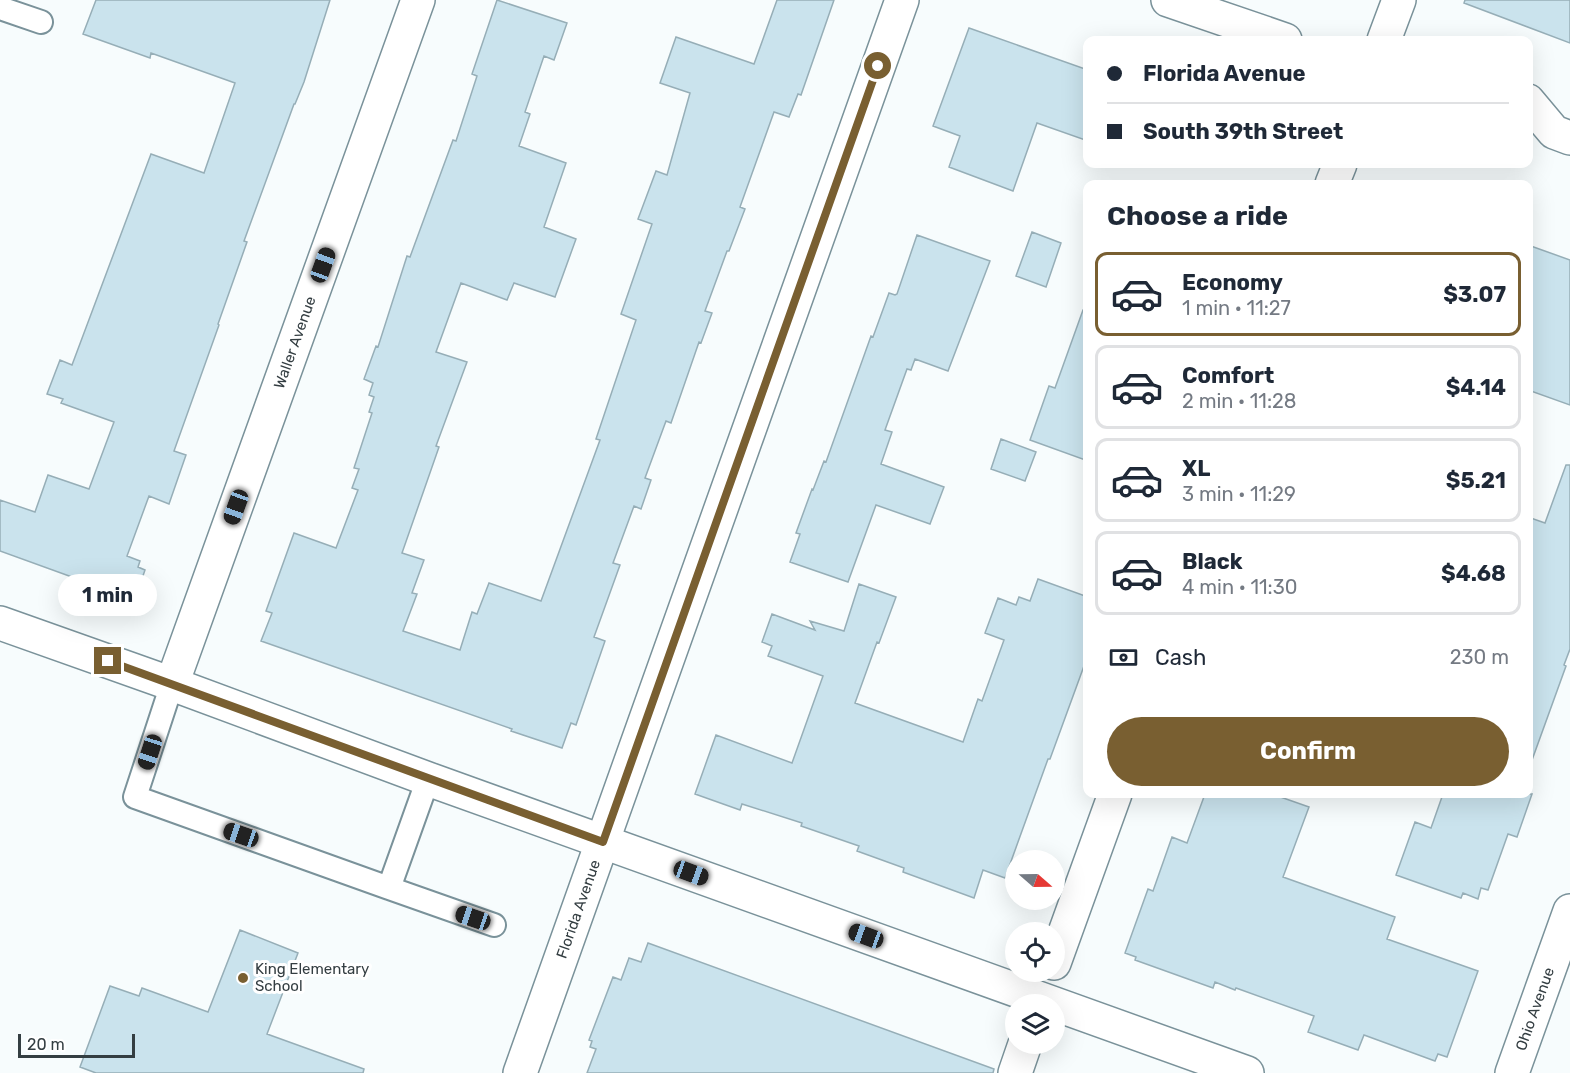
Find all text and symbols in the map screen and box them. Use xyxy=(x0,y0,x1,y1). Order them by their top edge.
route start xyxy=(864,52,891,79)
text: Florida Avenue xyxy=(1143,60,1306,87)
text: South 39th Street xyxy=(1143,118,1343,145)
text: Choose a ride xyxy=(1107,200,1288,232)
car xyxy=(308,245,338,285)
icon: car xyxy=(1110,267,1164,321)
text: Economy xyxy=(1182,269,1283,296)
text: $3.07 xyxy=(1443,281,1506,308)
street label: Waller Avenue xyxy=(270,294,320,391)
text: 1 min · 11:27 xyxy=(1182,296,1291,320)
icon: car xyxy=(1110,360,1164,414)
text: Comfort xyxy=(1182,362,1274,389)
text: $4.14 xyxy=(1446,374,1506,401)
text: 2 min · 11:28 xyxy=(1182,389,1296,413)
icon: car xyxy=(1110,453,1164,507)
text: XL xyxy=(1182,455,1210,482)
text: $5.21 xyxy=(1446,467,1506,494)
text: 3 min · 11:29 xyxy=(1182,482,1296,506)
car xyxy=(221,487,251,527)
icon: car xyxy=(1110,546,1164,600)
text: Black xyxy=(1182,548,1243,575)
text: $4.68 xyxy=(1441,560,1506,587)
callout: 1 min xyxy=(58,574,158,616)
text: 4 min · 11:30 xyxy=(1182,575,1297,599)
text: 1 min xyxy=(82,583,133,607)
icon: cash xyxy=(1107,641,1140,674)
text: Cash xyxy=(1155,644,1206,671)
text: 230 m xyxy=(1450,645,1509,669)
route end xyxy=(94,647,121,674)
button: Confirm xyxy=(1107,717,1509,786)
car xyxy=(136,732,164,772)
car xyxy=(221,821,261,849)
north arrow xyxy=(1005,850,1065,910)
map controls xyxy=(1005,850,1065,1054)
street label: Florida Avenue xyxy=(553,857,604,961)
car xyxy=(671,858,711,888)
car xyxy=(453,904,493,932)
car xyxy=(846,921,886,951)
button: locate xyxy=(1005,922,1065,982)
place label: King Elementary School xyxy=(255,960,369,995)
street label: Ohio Avenue xyxy=(1512,965,1558,1053)
marker: King Elementary School xyxy=(236,971,250,985)
button: layers xyxy=(1005,994,1065,1054)
scale bar xyxy=(18,1031,135,1058)
text: 20 m xyxy=(27,1035,65,1054)

